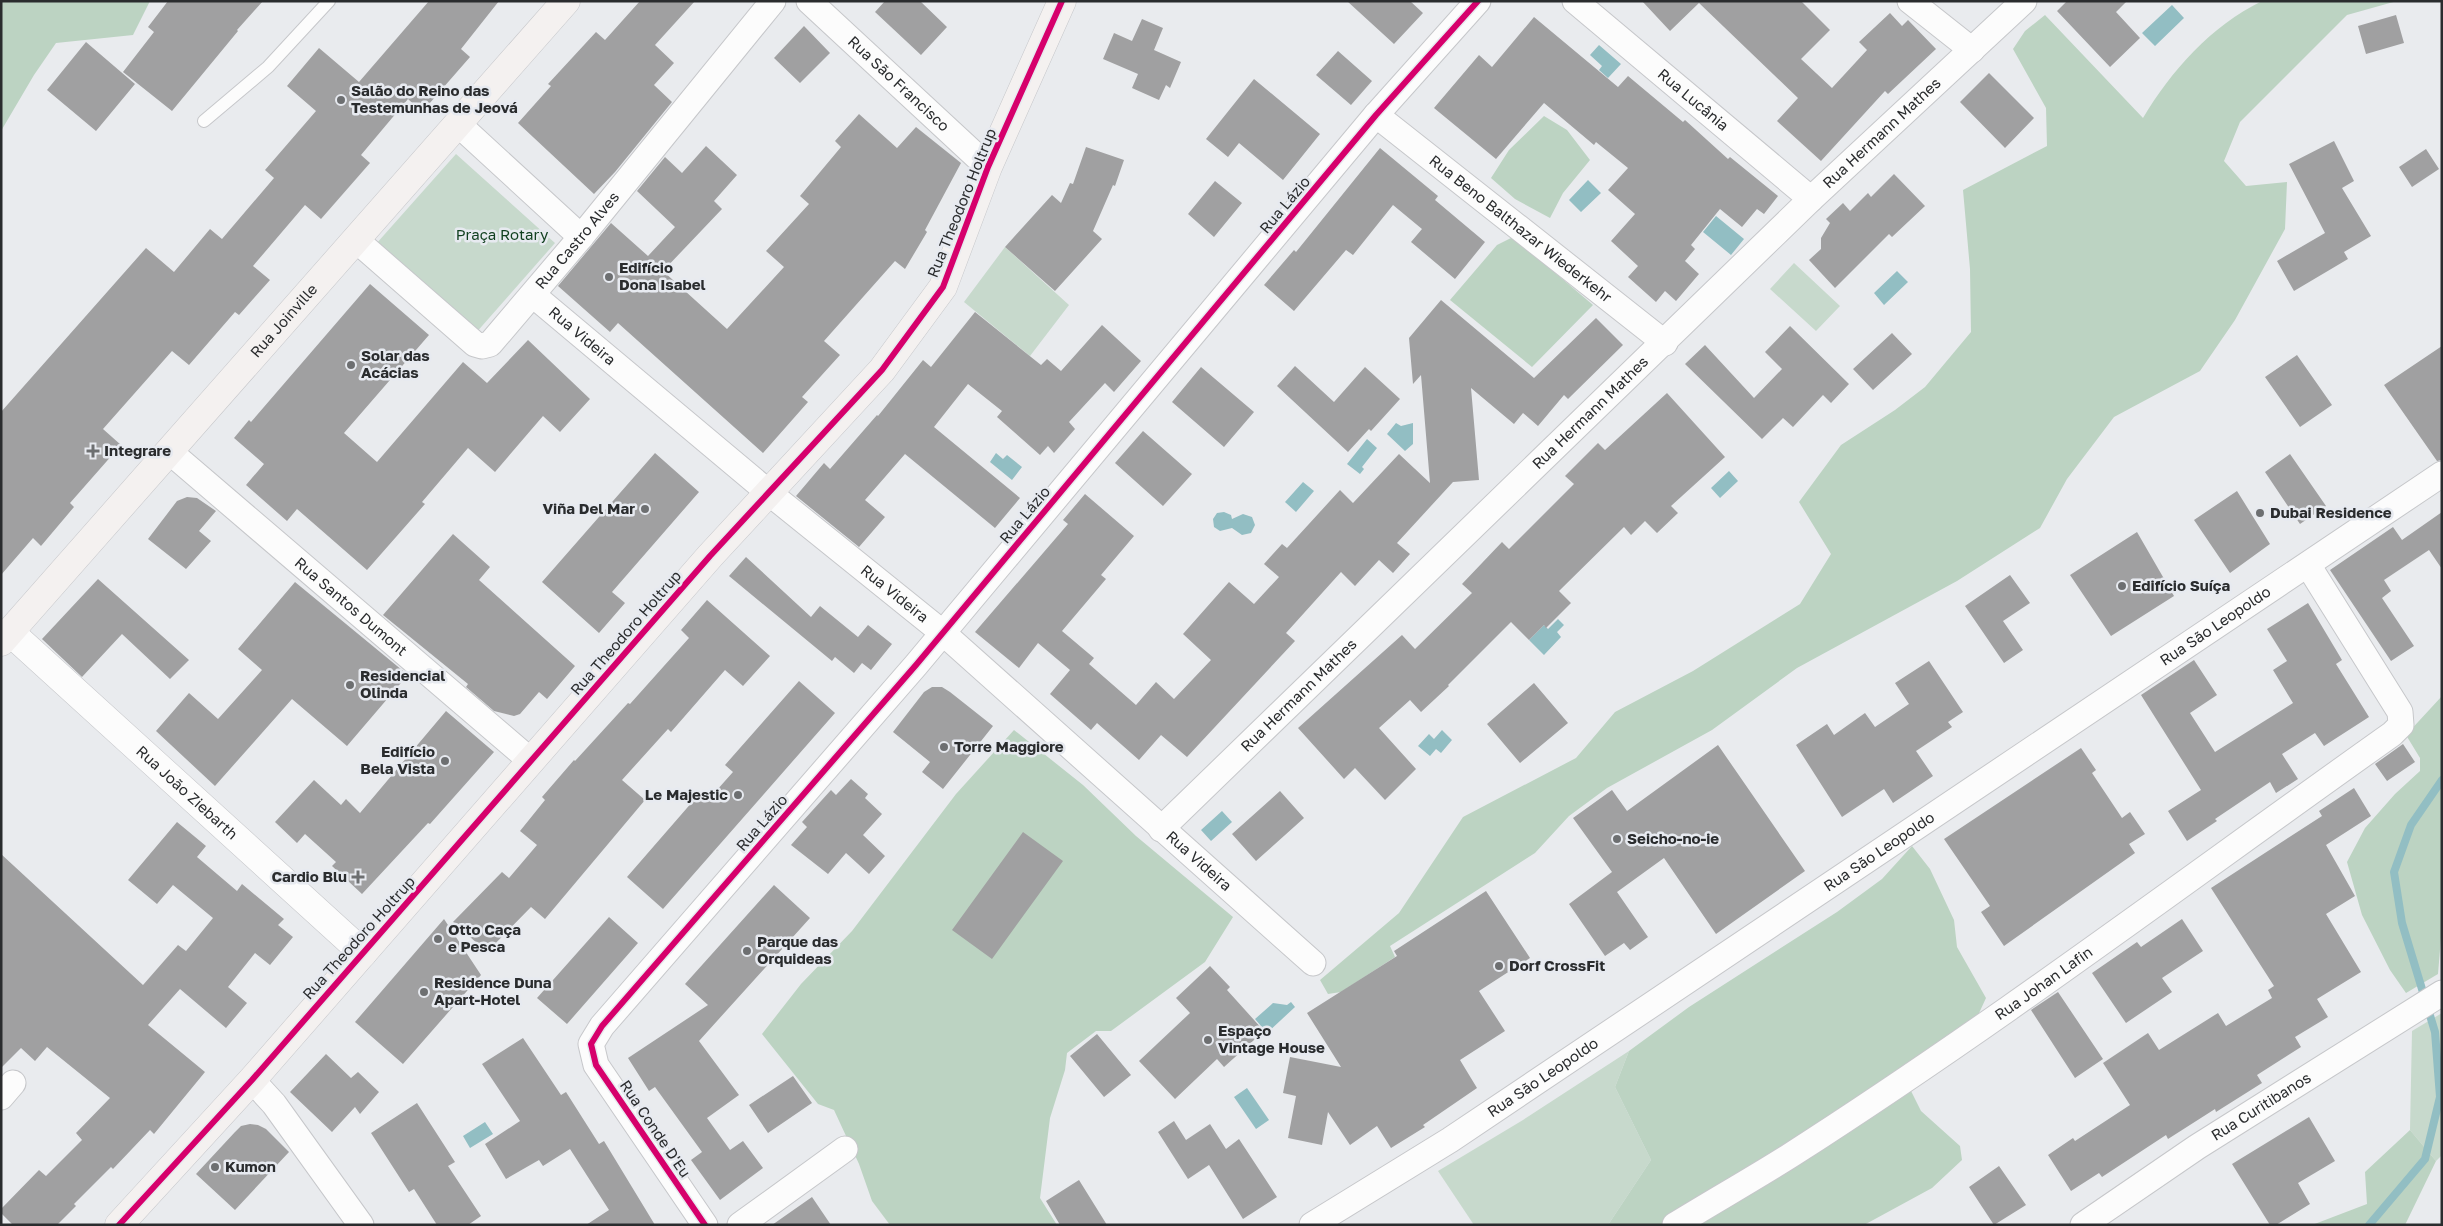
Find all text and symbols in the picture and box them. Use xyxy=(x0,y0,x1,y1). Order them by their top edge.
street label: Rua São Francisco xyxy=(845,32,954,135)
street label: Rua Lucânia xyxy=(1655,64,1733,134)
street label: Rua Hermann Mathes xyxy=(1819,73,1944,192)
place label: Salão do Reino das Testemunhas de Jeová xyxy=(351,81,518,116)
marker: Salão do Reino das Testemunhas de Jeová xyxy=(335,94,347,106)
street label: Rua Theodoro Holtrup xyxy=(923,125,999,280)
street label: Rua Beno Balthazar Wiederkehr xyxy=(1426,151,1616,306)
street label: Rua Lázio xyxy=(1255,172,1313,237)
street label: Rua Castro Alves xyxy=(531,187,622,292)
park label: Praça Rotary xyxy=(456,225,549,243)
place label: Edifício Dona Isabel xyxy=(619,258,706,293)
marker: Edifício Dona Isabel xyxy=(603,271,615,283)
street label: Rua Joinville xyxy=(246,280,321,361)
street label: Rua Videira xyxy=(546,302,620,368)
place label: Solar das Acácias xyxy=(361,346,430,381)
street label: Rua Hermann Mathes xyxy=(1528,352,1651,472)
marker: Solar das Acácias xyxy=(345,359,357,371)
place label: Integrare xyxy=(104,441,171,459)
marker: Integrare xyxy=(86,444,100,458)
street label: Rua Lázio xyxy=(995,482,1053,547)
place label: Viña Del Mar xyxy=(542,499,635,517)
marker: Viña Del Mar xyxy=(639,503,651,515)
place label: Dubai Residence xyxy=(2270,503,2392,521)
marker: Dubai Residence xyxy=(2254,507,2266,519)
street label: Rua Santos Dumont xyxy=(292,553,411,659)
street label: Rua Videira xyxy=(858,561,932,626)
street label: Rua Theodoro Holtrup xyxy=(566,566,684,698)
place label: Edifício Suíça xyxy=(2132,576,2230,594)
marker: Edifício Suíça xyxy=(2116,580,2128,592)
street label: Rua São Leopoldo xyxy=(2156,582,2274,669)
street label: Rua Hermann Mathes xyxy=(1236,634,1360,755)
place label: Residencial Olinda xyxy=(360,666,445,701)
marker: Residencial Olinda xyxy=(344,679,356,691)
place label: Torre Maggiore xyxy=(954,737,1064,755)
street label: Rua João Ziebarth xyxy=(133,741,242,843)
marker: Torre Maggiore xyxy=(938,741,950,753)
place label: Edifício Bela Vista xyxy=(360,742,435,777)
marker: Edifício Bela Vista xyxy=(439,755,451,767)
place label: Le Majestic xyxy=(645,785,728,803)
marker: Le Majestic xyxy=(732,789,744,801)
street label: Rua Lázio xyxy=(732,790,791,854)
street label: Rua São Leopoldo xyxy=(1820,808,1937,895)
street label: Rua Videira xyxy=(1163,826,1236,894)
place label: Seicho-no-ie xyxy=(1627,829,1719,847)
marker: Seicho-no-ie xyxy=(1611,833,1623,845)
place label: Cardio Blu xyxy=(271,867,347,885)
marker: Cardio Blu xyxy=(351,870,365,884)
street label: Rua Theodoro Holtrup xyxy=(298,872,418,1002)
place label: Otto Caça e Pesca xyxy=(448,920,521,955)
place label: Parque das Orquideas xyxy=(757,932,838,967)
marker: Otto Caça e Pesca xyxy=(432,933,444,945)
street label: Rua Johan Lafin xyxy=(1991,942,2095,1023)
marker: Parque das Orquideas xyxy=(741,945,753,957)
place label: Dorf CrossFit xyxy=(1509,956,1605,974)
marker: Dorf CrossFit xyxy=(1493,960,1505,972)
place label: Residence Duna Apart-Hotel xyxy=(434,973,552,1008)
marker: Residence Duna Apart-Hotel xyxy=(418,986,430,998)
place label: Espaço Vintage House xyxy=(1218,1021,1325,1056)
street label: Rua São Leopoldo xyxy=(1484,1033,1601,1120)
marker: Espaço Vintage House xyxy=(1202,1034,1214,1046)
street label: Rua Curitibanos xyxy=(2207,1068,2314,1144)
street label: Rua Conde D'Eu xyxy=(617,1076,695,1180)
place label: Kumon xyxy=(225,1157,276,1175)
marker: Kumon xyxy=(209,1161,221,1173)

